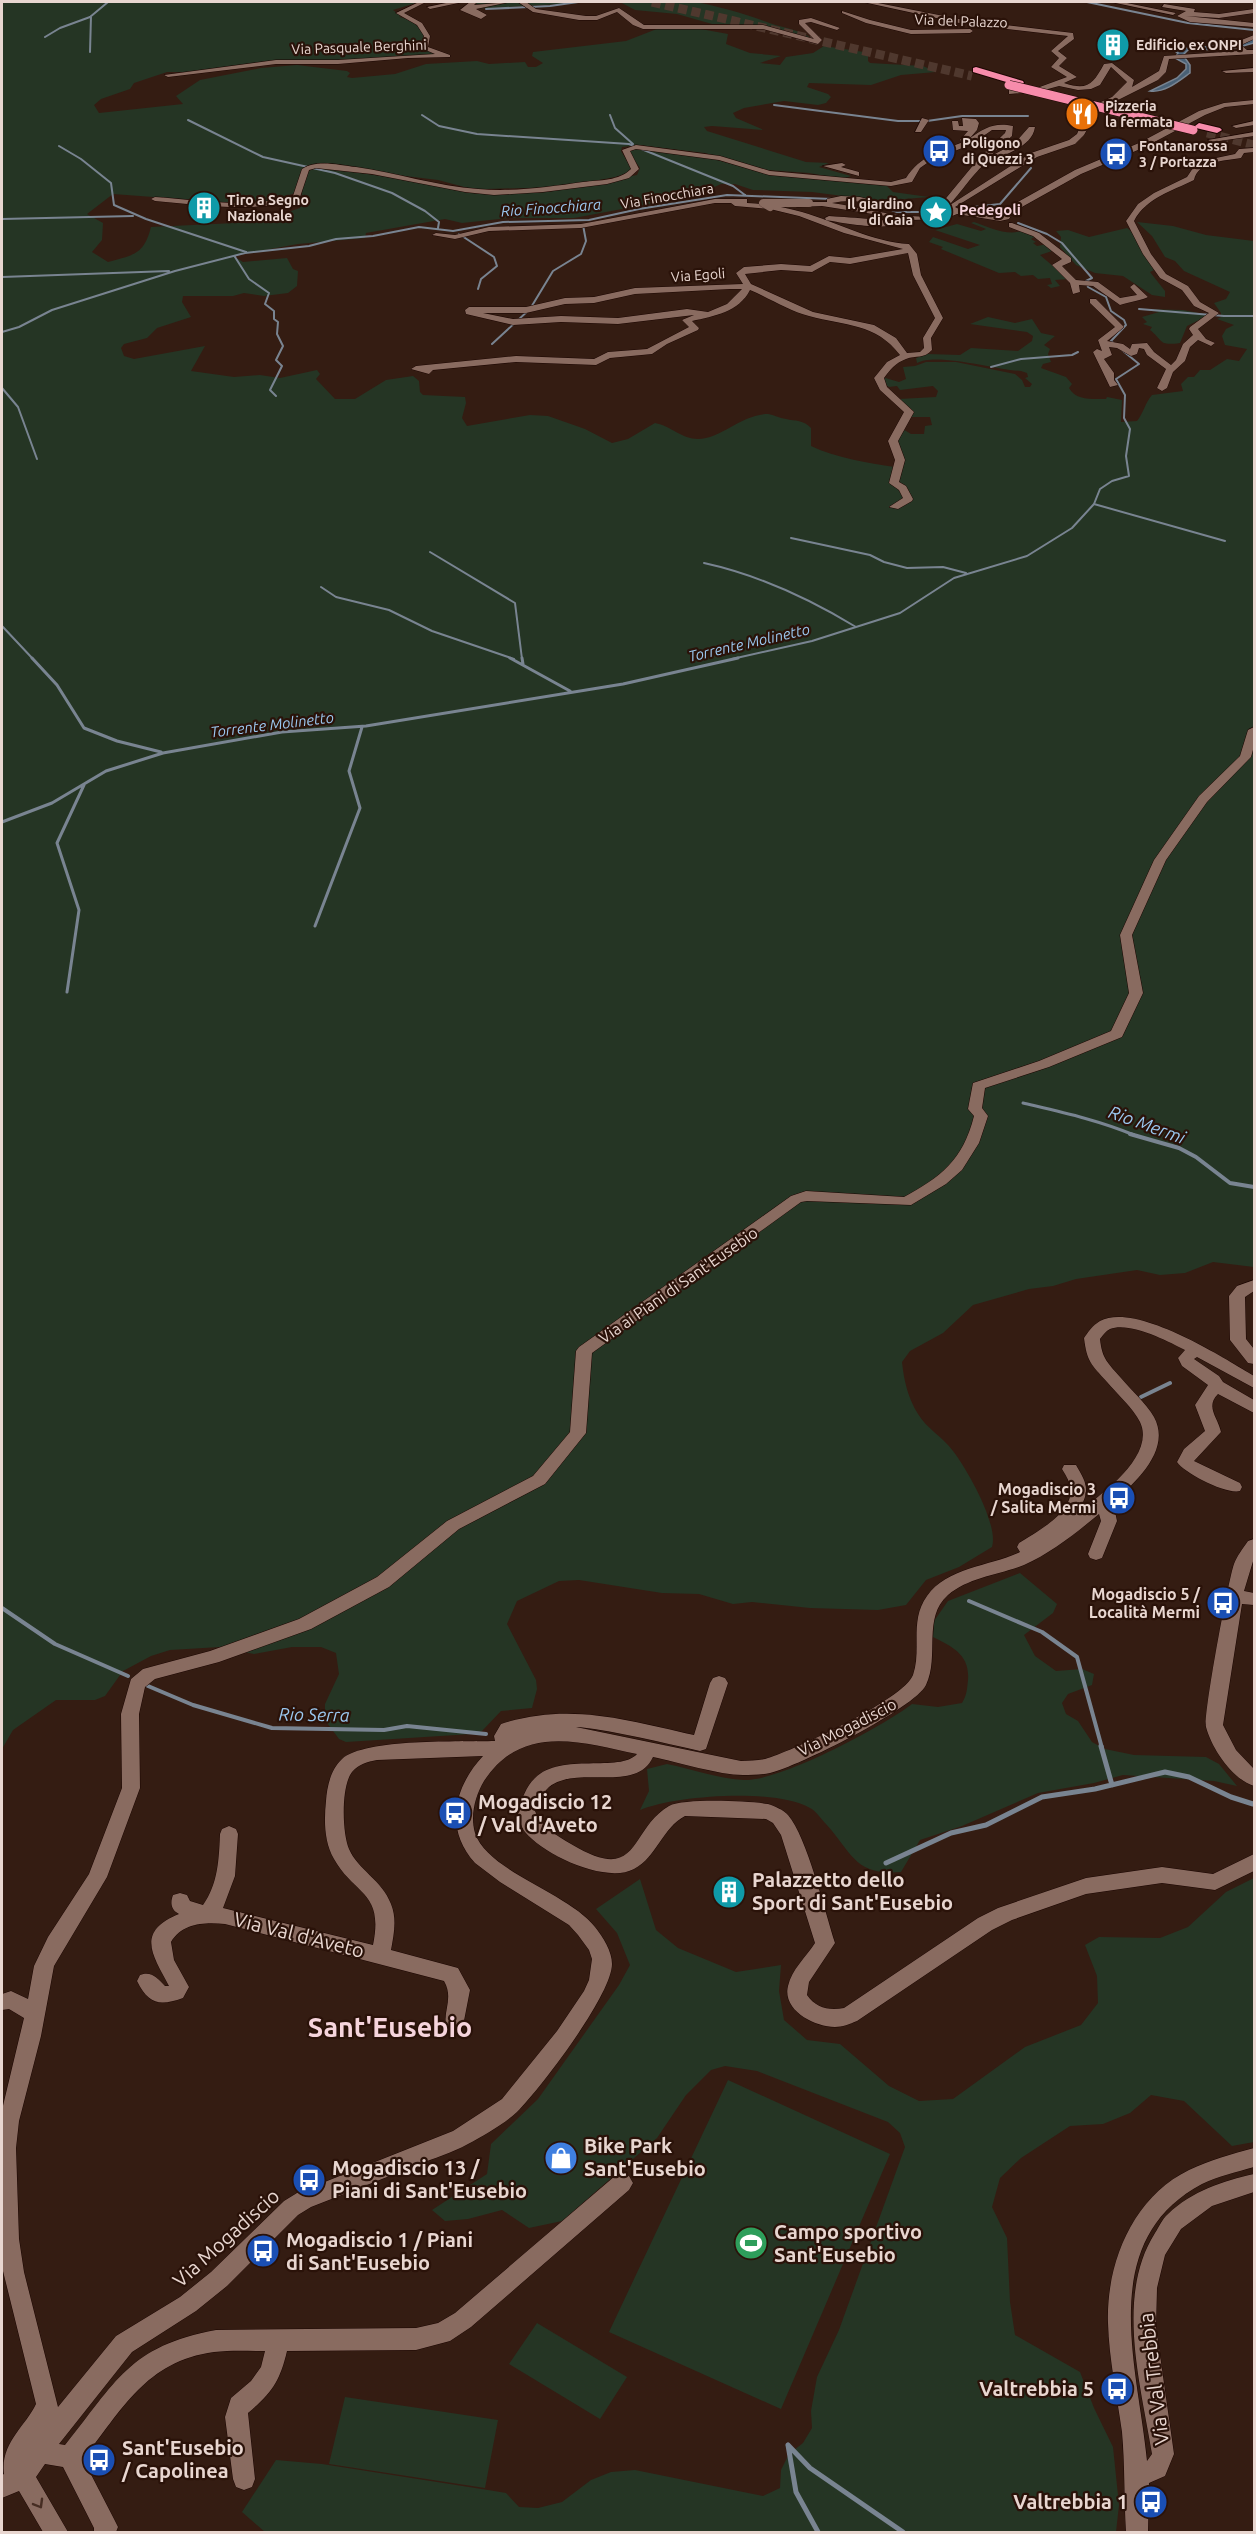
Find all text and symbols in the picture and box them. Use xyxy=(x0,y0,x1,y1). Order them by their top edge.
street label: Via del Palazzo xyxy=(914,11,1008,31)
building icon: Edificio ex ONPI xyxy=(1095,27,1131,63)
street label: Via Pasquale Berghini xyxy=(291,37,427,57)
place label: Edificio ex ONPI xyxy=(1136,37,1242,53)
restaurant icon: Pizzeria la fermata xyxy=(1064,96,1100,132)
place label: Pizzeria la fermata xyxy=(1105,98,1173,130)
bus stop icon: Poligono di Quezzi 3 xyxy=(921,133,957,169)
place label: Poligono di Quezzi 3 xyxy=(962,135,1034,167)
bus stop icon: Fontanarossa 3 / Portazza xyxy=(1098,136,1134,172)
place label: Fontanarossa 3 / Portazza xyxy=(1139,138,1227,170)
street label: Via Finocchiara xyxy=(619,180,715,212)
building icon: Tiro a Segno Nazionale xyxy=(186,190,222,226)
place label: Tiro a Segno Nazionale xyxy=(227,192,309,224)
place icon: Il giardino di Gaia xyxy=(918,194,954,230)
water label: Rio Finocchiara xyxy=(500,196,602,219)
place label: Il giardino di Gaia xyxy=(847,196,913,228)
district label: Pedegoli xyxy=(959,201,1021,218)
street label: Via Egoli xyxy=(670,265,726,285)
water label: Torrente Molinetto xyxy=(687,620,811,665)
water label: Torrente Molinetto xyxy=(209,709,335,741)
water label: Rio Mermi xyxy=(1106,1101,1189,1147)
street label: Via ai Piani di Sant'Eusebio xyxy=(595,1223,761,1347)
place label: Mogadiscio 3 / Salita Mermi xyxy=(990,1480,1096,1516)
bus stop icon: Mogadiscio 3 / Salita Mermi xyxy=(1101,1480,1137,1516)
place label: Mogadiscio 5 / Località Mermi xyxy=(1089,1585,1201,1621)
bus stop icon: Mogadiscio 5 / Località Mermi xyxy=(1205,1585,1241,1621)
street label: Via Mogadiscio xyxy=(795,1694,899,1760)
water label: Rio Serra xyxy=(278,1703,350,1725)
place label: Mogadiscio 12 / Val d'Aveto xyxy=(477,1790,612,1836)
bus stop icon: Mogadiscio 12 / Val d'Aveto xyxy=(437,1795,473,1831)
place label: Palazzetto dello Sport di Sant'Eusebio xyxy=(752,1868,953,1914)
building icon: Palazzetto dello Sport di Sant'Eusebio xyxy=(711,1874,747,1910)
street label: Via Val d'Aveto xyxy=(231,1907,367,1962)
district label: Sant'Eusebio xyxy=(308,2012,472,2042)
place label: Bike Park Sant'Eusebio xyxy=(584,2134,706,2180)
shop icon: Bike Park Sant'Eusebio xyxy=(543,2140,579,2176)
place label: Mogadiscio 13 / Piani di Sant'Eusebio xyxy=(332,2156,527,2202)
bus stop icon: Mogadiscio 13 / Piani di Sant'Eusebio xyxy=(291,2162,327,2198)
street label: Via Mogadiscio xyxy=(168,2184,284,2291)
place label: Campo sportivo Sant'Eusebio xyxy=(774,2220,922,2266)
sports icon: Campo sportivo Sant'Eusebio xyxy=(733,2225,769,2261)
place label: Mogadiscio 1 / Piani di Sant'Eusebio xyxy=(286,2228,473,2274)
bus stop icon: Mogadiscio 1 / Piani di Sant'Eusebio xyxy=(245,2233,281,2269)
street label: Via Val Trebbia xyxy=(1134,2312,1173,2447)
bus stop icon: Valtrebbia 5 xyxy=(1099,2371,1135,2407)
place label: Valtrebbia 5 xyxy=(979,2377,1094,2400)
place label: Sant'Eusebio / Capolinea xyxy=(121,2436,244,2482)
bus stop icon: Sant'Eusebio / Capolinea xyxy=(81,2442,117,2478)
bus stop icon: Valtrebbia 1 xyxy=(1133,2484,1169,2520)
place label: Valtrebbia 1 xyxy=(1013,2490,1128,2513)
one-way arrow xyxy=(32,2498,44,2508)

